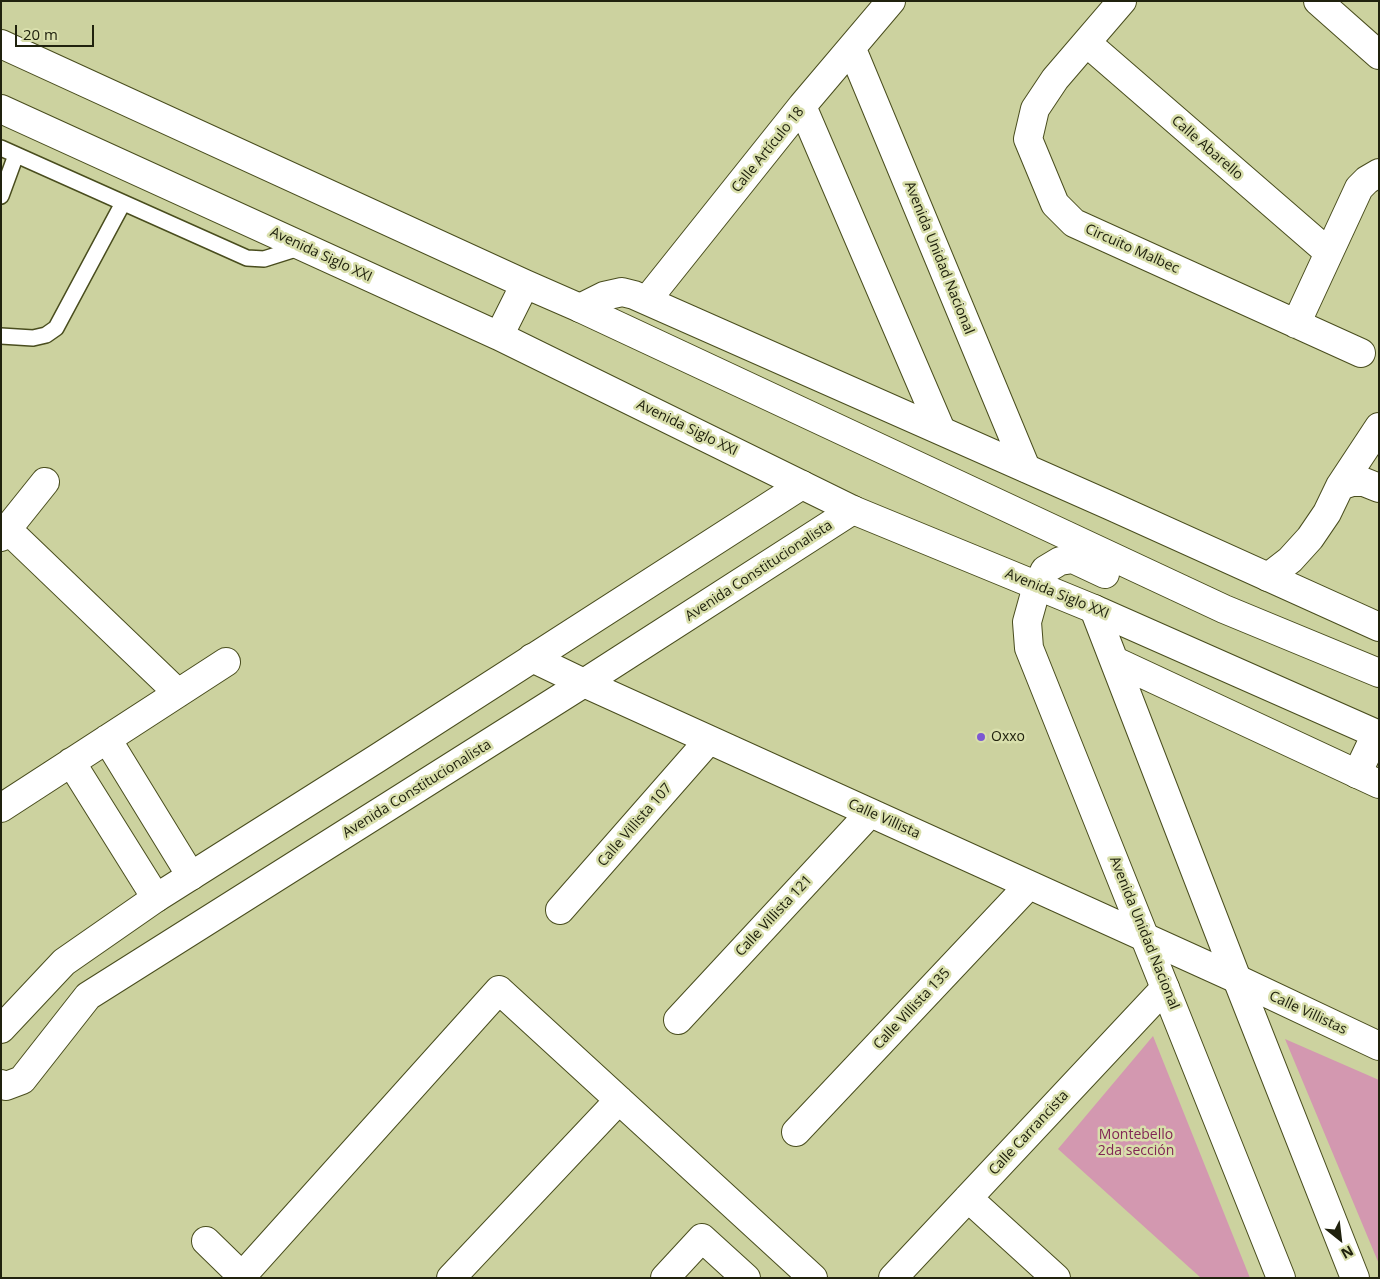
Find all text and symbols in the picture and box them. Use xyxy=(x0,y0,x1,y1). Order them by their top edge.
scale bar xyxy=(18,15,96,47)
text: 20 m xyxy=(23,24,58,44)
street label: Calle Artículo 18 xyxy=(728,104,808,196)
street label: Calle Abarello xyxy=(1168,112,1246,184)
street label: Avenida Unidad Nacional xyxy=(901,179,977,337)
street label: Circuito Malbec xyxy=(1082,221,1182,277)
street label: Avenida Siglo XXI xyxy=(267,224,375,286)
street label: Avenida Siglo XXI xyxy=(634,396,740,460)
street label: Avenida Constitucionalista xyxy=(682,517,836,625)
street label: Avenida Siglo XXI xyxy=(1003,566,1111,622)
place label: Oxxo xyxy=(991,729,1025,745)
marker: Oxxo xyxy=(975,731,987,743)
street label: Avenida Constitucionalista xyxy=(340,736,494,842)
street label: Calle Villista 107 xyxy=(594,780,676,870)
street label: Calle Villista xyxy=(845,796,923,842)
street label: Avenida Unidad Nacional xyxy=(1106,854,1182,1012)
street label: Calle Villista 121 xyxy=(732,872,816,960)
street label: Calle Villista 135 xyxy=(870,965,954,1053)
street label: Calle Villistas xyxy=(1266,988,1350,1038)
street label: Calle Carrancista xyxy=(986,1087,1072,1179)
park label: Montebello 2da sección xyxy=(1098,1127,1174,1160)
north arrow xyxy=(1315,1214,1365,1264)
text: N xyxy=(1338,1241,1357,1264)

